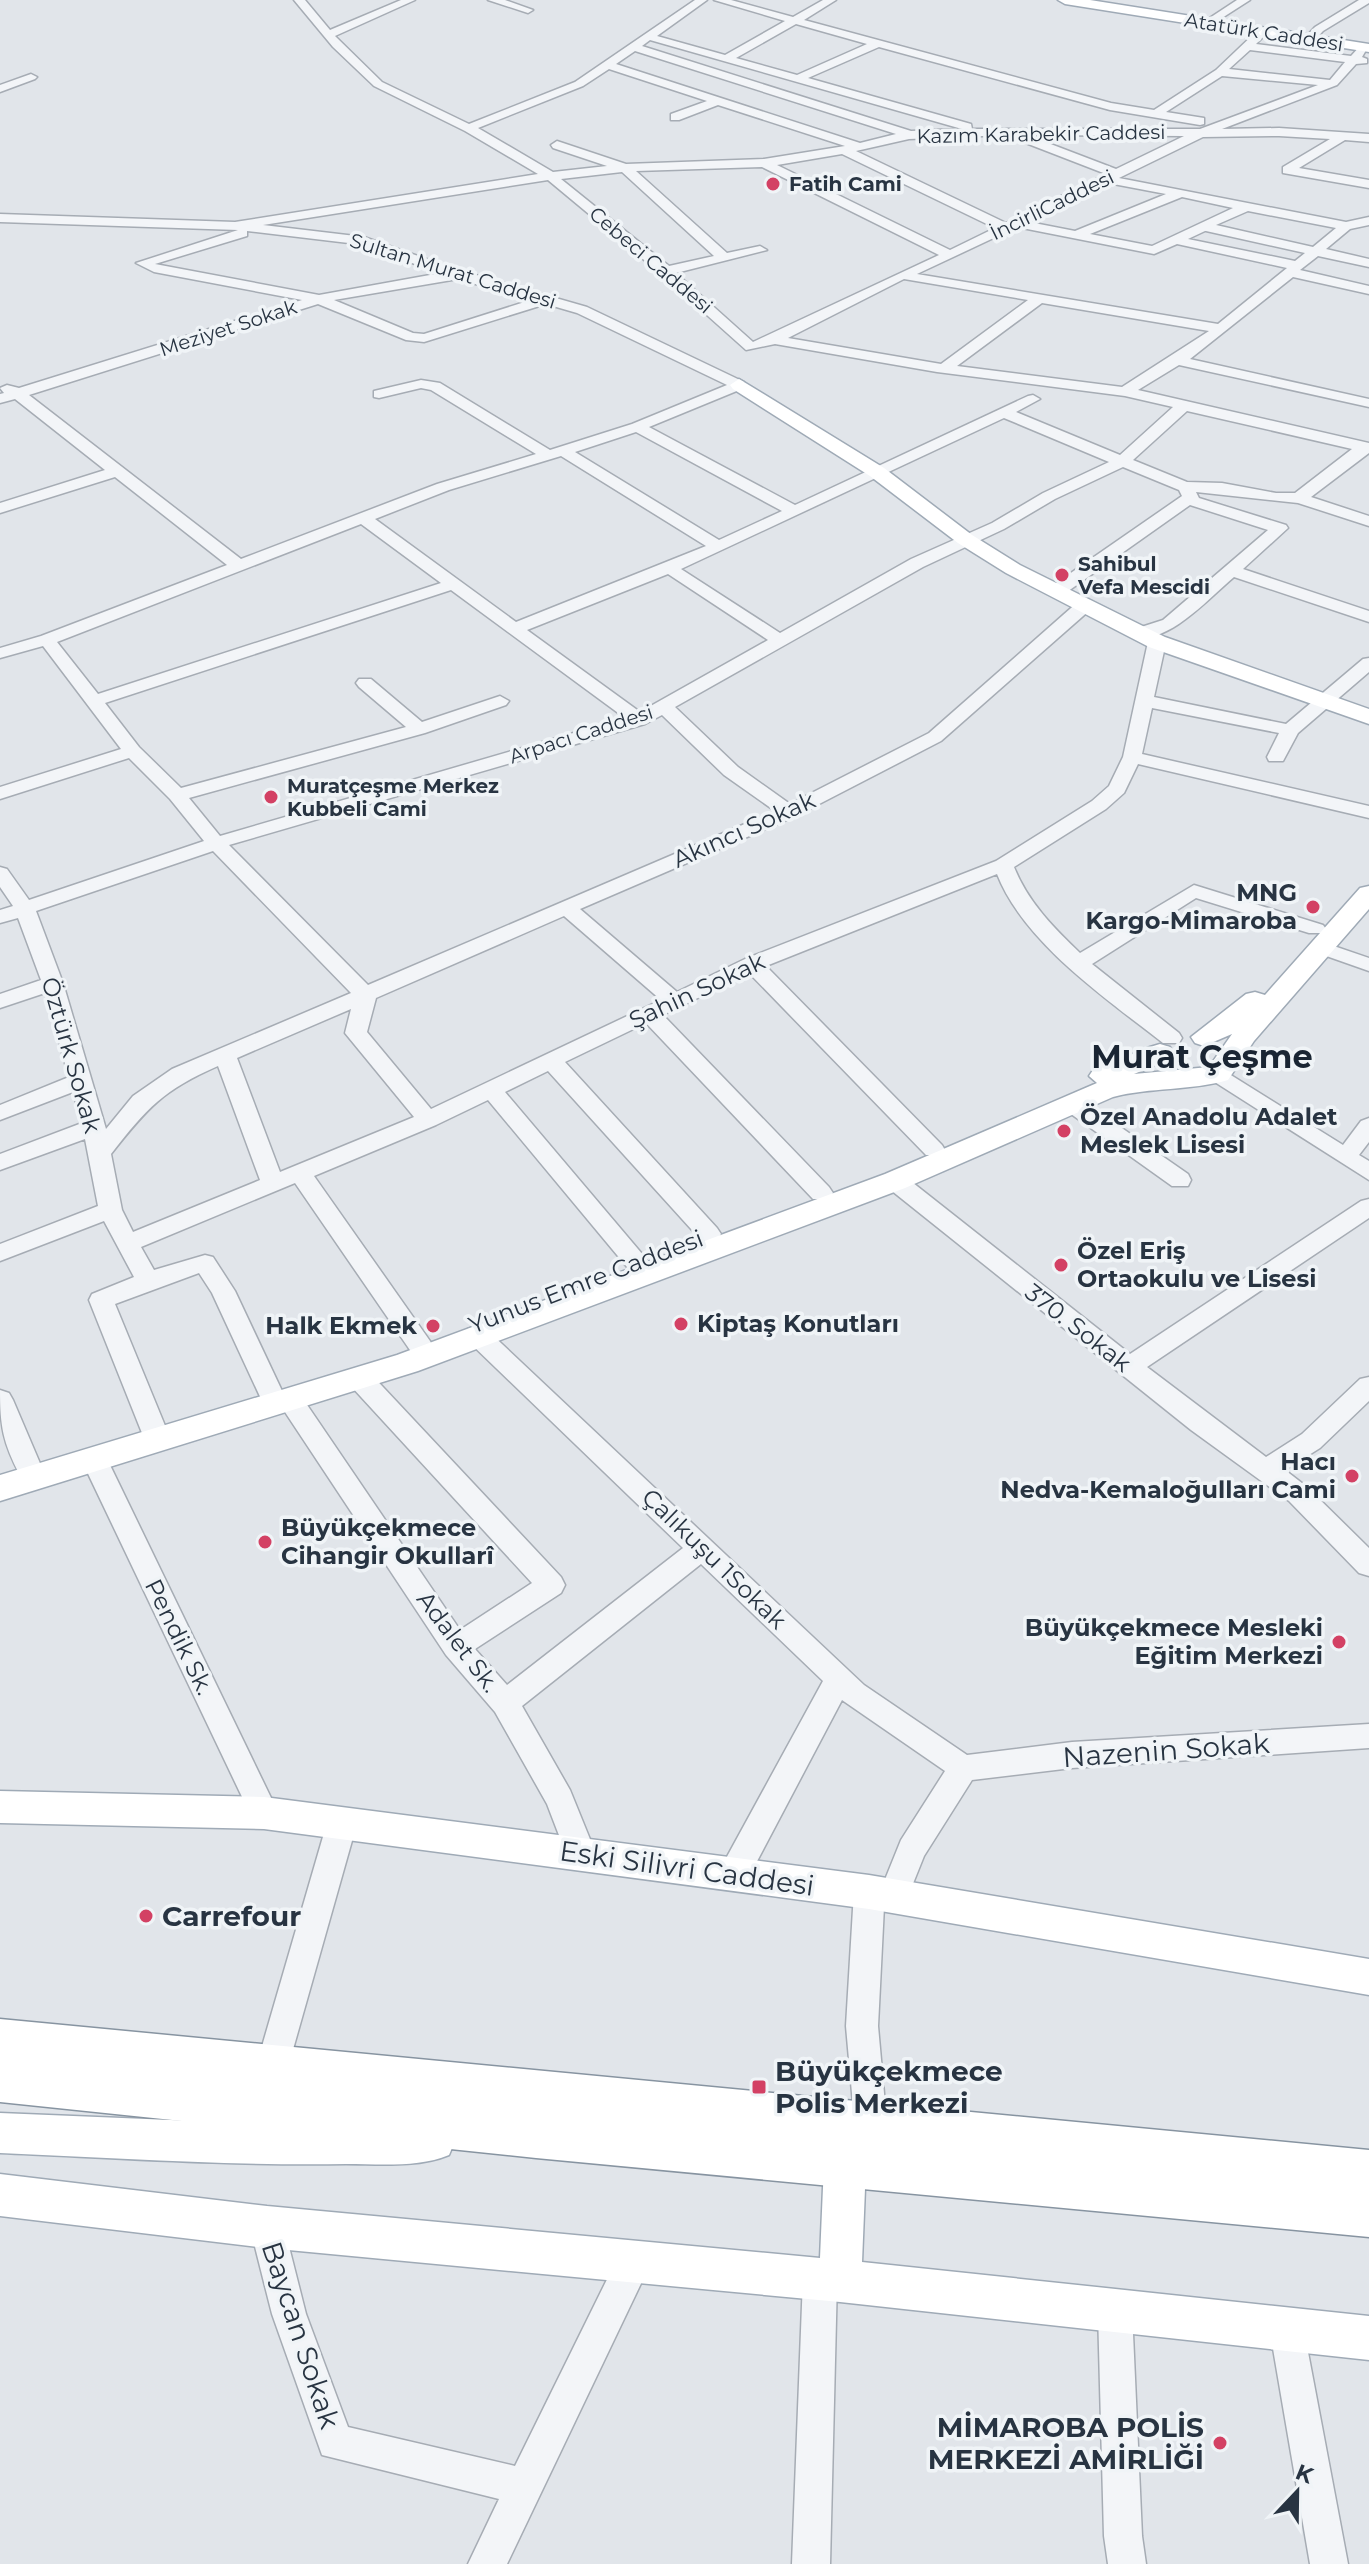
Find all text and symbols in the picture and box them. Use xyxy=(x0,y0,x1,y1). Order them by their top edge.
street label: Atatürk Caddesi xyxy=(1183,8,1345,56)
street label: Kazım Karabekir Caddesi xyxy=(916,120,1166,148)
street label: İncirliCaddesi xyxy=(986,165,1118,245)
place label: Fatih Cami xyxy=(789,172,902,196)
marker: Fatih Cami xyxy=(764,175,782,193)
street label: Cebeci Caddesi xyxy=(585,202,717,318)
street label: Sultan Murat Caddesi xyxy=(347,228,559,314)
street label: Meziyet Sokak xyxy=(156,294,300,361)
place label: Sahibul Vefa Mescidi xyxy=(1077,552,1210,599)
marker: Sahibul Vefa Mescidi xyxy=(1053,566,1071,584)
street label: Arpacı Caddesi xyxy=(506,699,656,769)
place label: Muratçeşme Merkez Kubbeli Cami xyxy=(287,774,499,821)
street label: Akıncı Sokak xyxy=(668,785,820,874)
marker: Muratçeşme Merkez Kubbeli Cami xyxy=(262,788,280,806)
place label: MNG Kargo-Mimaroba xyxy=(1085,878,1297,935)
marker: MNG Kargo-Mimaroba xyxy=(1304,898,1322,916)
street label: Şahin Sokak xyxy=(624,946,770,1035)
street label: Öztürk Sokak xyxy=(35,974,108,1137)
district label: Murat Çeşme xyxy=(1091,1037,1313,1076)
place label: Özel Anadolu Adalet Meslek Lisesi xyxy=(1080,1102,1338,1159)
marker: Özel Anadolu Adalet Meslek Lisesi xyxy=(1055,1122,1073,1140)
street label: Yunus Emre Caddesi xyxy=(465,1223,707,1340)
place label: Özel Eriş Ortaokulu ve Lisesi xyxy=(1077,1236,1316,1293)
marker: Özel Eriş Ortaokulu ve Lisesi xyxy=(1052,1256,1070,1274)
street label: 370. Sokak xyxy=(1020,1277,1138,1378)
place label: Kiptaş Konutları xyxy=(697,1309,899,1338)
place label: Halk Ekmek xyxy=(265,1311,417,1340)
marker: Kiptaş Konutları xyxy=(672,1315,690,1333)
marker: Halk Ekmek xyxy=(424,1317,442,1335)
place label: Hacı Nedva-Kemaloğulları Cami xyxy=(1000,1447,1336,1504)
marker: Hacı Nedva-Kemaloğulları Cami xyxy=(1343,1467,1361,1485)
street label: Çalıkuşu 1Sokak xyxy=(636,1482,793,1635)
place label: Büyükçekmece Cihangir Okullarî xyxy=(281,1513,494,1570)
marker: Büyükçekmece Cihangir Okullarî xyxy=(256,1533,274,1551)
street label: Pendik Sk. xyxy=(139,1574,220,1700)
street label: Adalet Sk. xyxy=(411,1585,506,1698)
place label: Büyükçekmece Mesleki Eğitim Merkezi xyxy=(1025,1613,1323,1670)
marker: Büyükçekmece Mesleki Eğitim Merkezi xyxy=(1330,1633,1348,1651)
street label: Nazenin Sokak xyxy=(1061,1726,1271,1774)
street label: Eski Silivri Caddesi xyxy=(557,1833,817,1903)
place label: Carrefour xyxy=(162,1899,301,1933)
marker: Carrefour xyxy=(137,1907,155,1925)
place label: Büyükçekmece Polis Merkezi xyxy=(775,2054,1003,2120)
marker: Büyükçekmece Polis Merkezi xyxy=(750,2078,768,2096)
street label: Baycan Sokak xyxy=(255,2237,347,2433)
place label: MİMAROBA POLİS MERKEZİ AMİRLİĞİ xyxy=(928,2410,1204,2476)
marker: MİMAROBA POLİS MERKEZİ AMİRLİĞİ xyxy=(1211,2434,1229,2452)
north arrow xyxy=(1257,2452,1337,2532)
text: K xyxy=(1292,2458,1318,2490)

